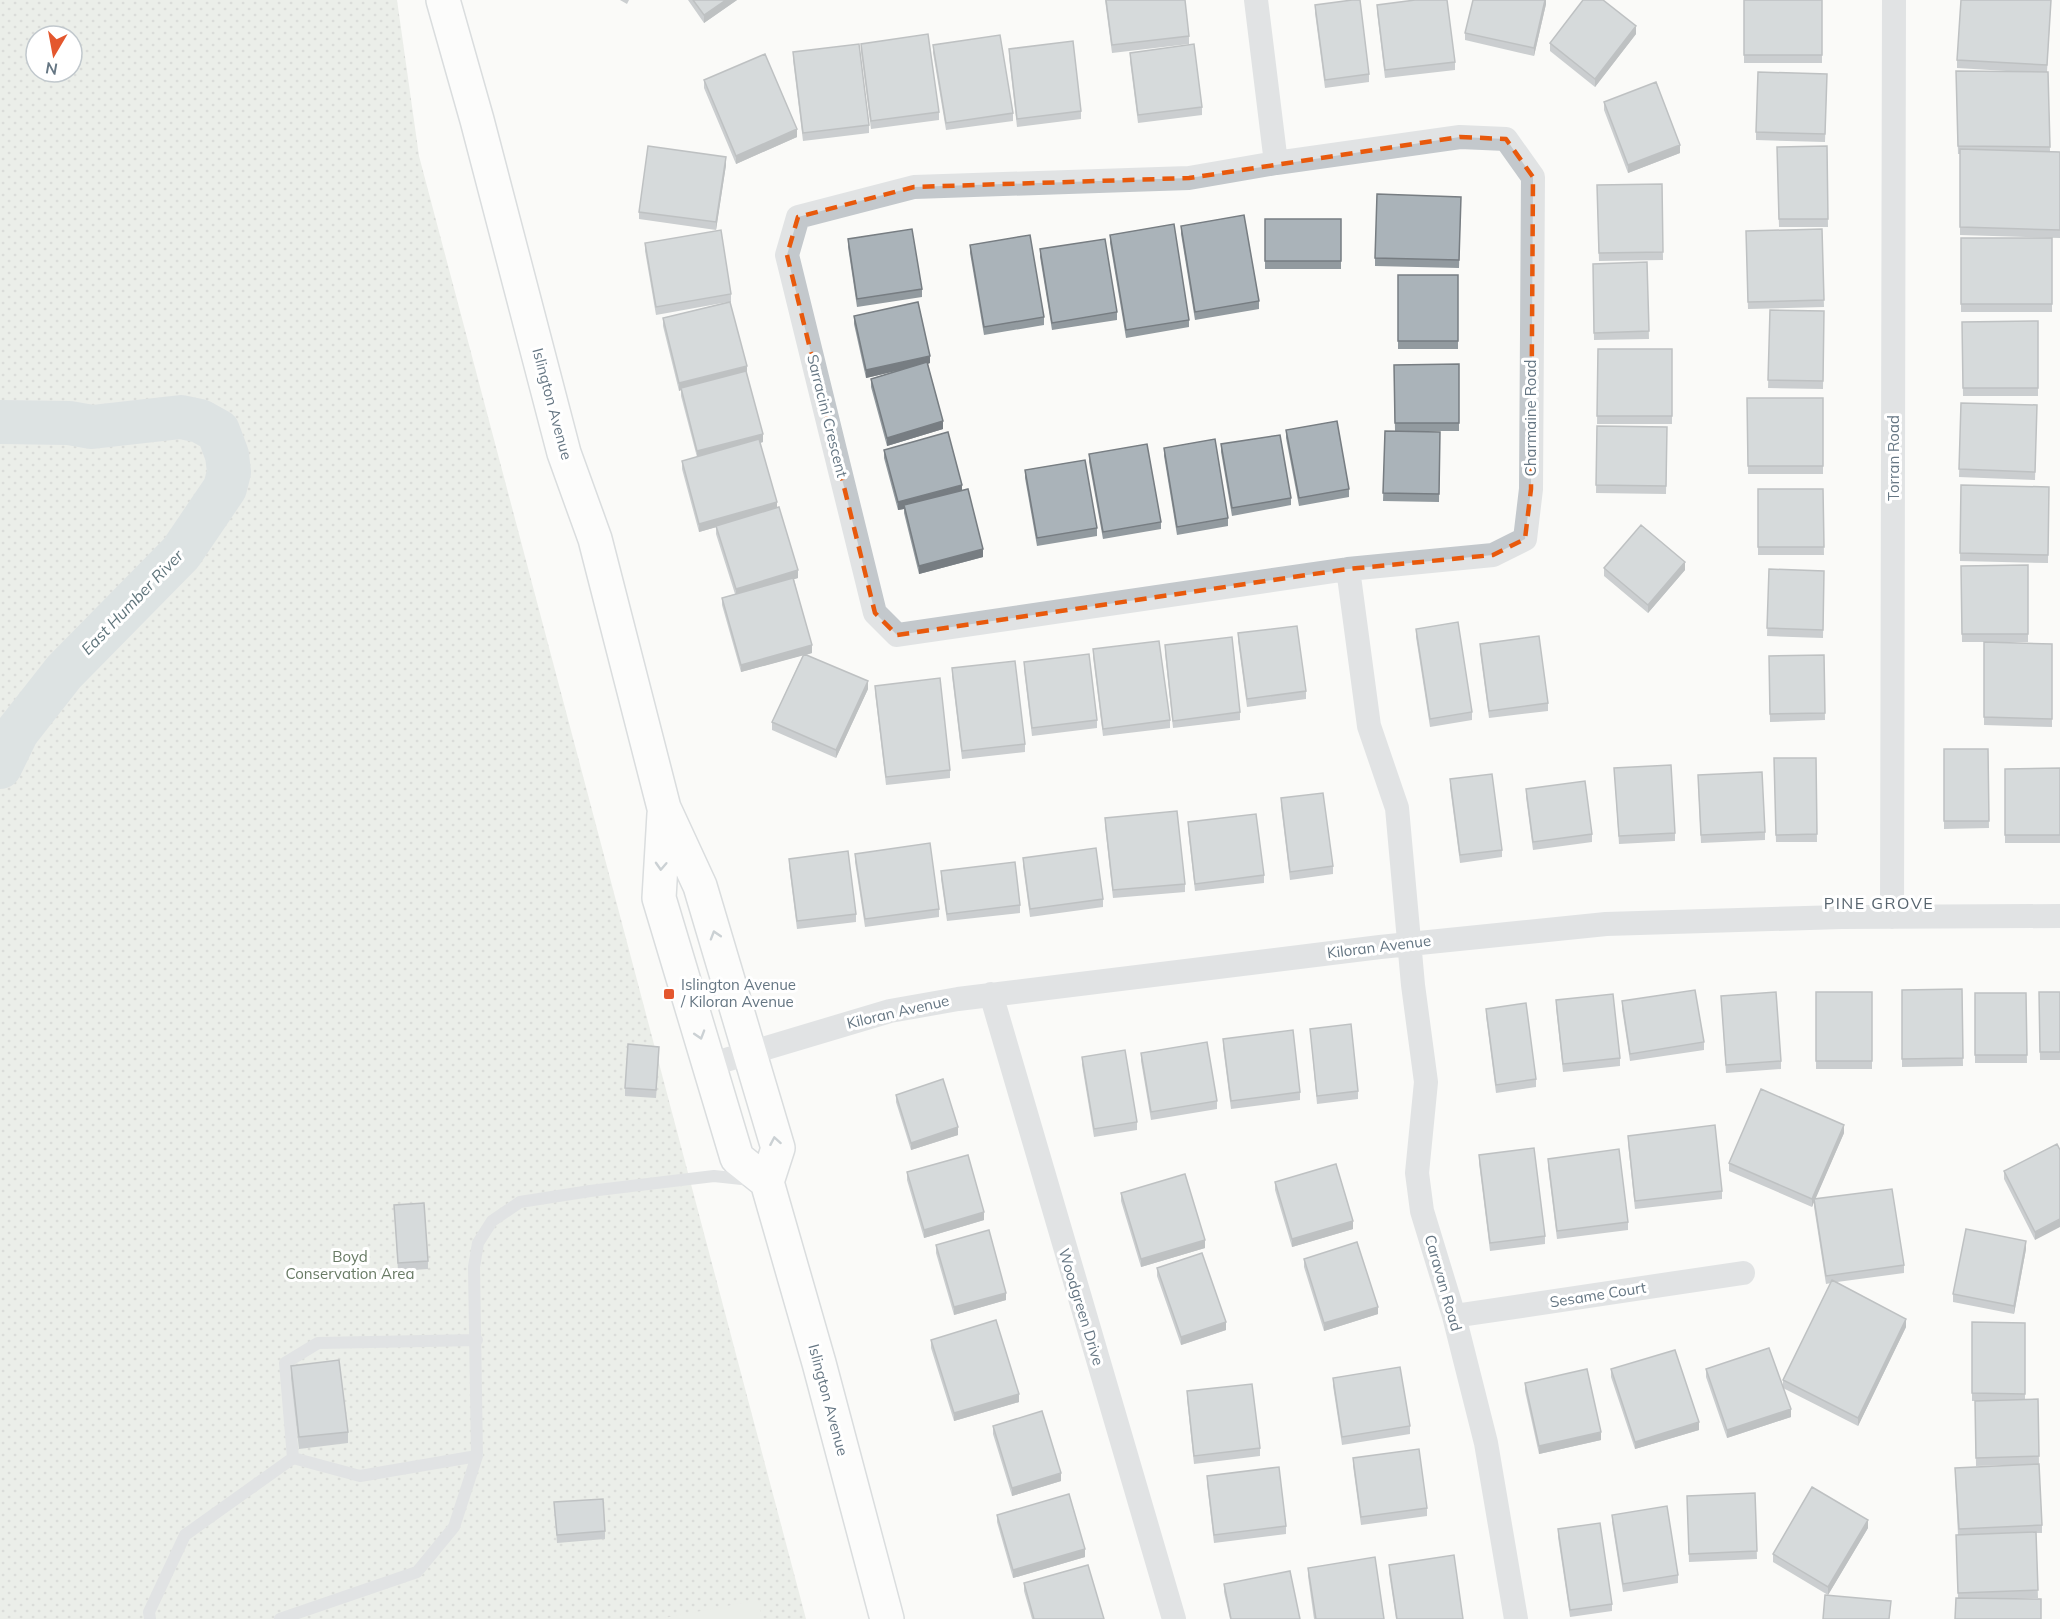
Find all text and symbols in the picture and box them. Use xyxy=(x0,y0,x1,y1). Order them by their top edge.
north arrow xyxy=(24,24,84,84)
text: N xyxy=(44,58,59,80)
street label: Islington Avenue xyxy=(528,346,577,462)
street label: Sarracini Crescent xyxy=(803,352,852,479)
street label: Charmaine Road xyxy=(1521,360,1540,476)
street label: Torran Road xyxy=(1884,415,1903,501)
water label: East Humber River xyxy=(77,545,188,659)
one-way arrow xyxy=(655,862,668,871)
district label: PINE GROVE xyxy=(1824,893,1934,913)
one-way arrow xyxy=(710,930,722,941)
street label: Kiloran Avenue xyxy=(1326,931,1432,962)
place label: Islington Avenue / Kiloran Avenue xyxy=(680,975,796,1011)
marker: Islington Avenue / Kiloran Avenue xyxy=(662,987,676,1001)
street label: Kiloran Avenue xyxy=(845,990,951,1033)
one-way arrow xyxy=(693,1029,705,1040)
one-way arrow xyxy=(769,1136,782,1146)
street label: Caravan Road xyxy=(1421,1232,1466,1333)
street label: Woodgreen Drive xyxy=(1055,1246,1108,1368)
park label: Boyd Conservation Area xyxy=(285,1247,415,1283)
street label: Sesame Court xyxy=(1548,1278,1647,1311)
street label: Islington Avenue xyxy=(804,1342,853,1458)

